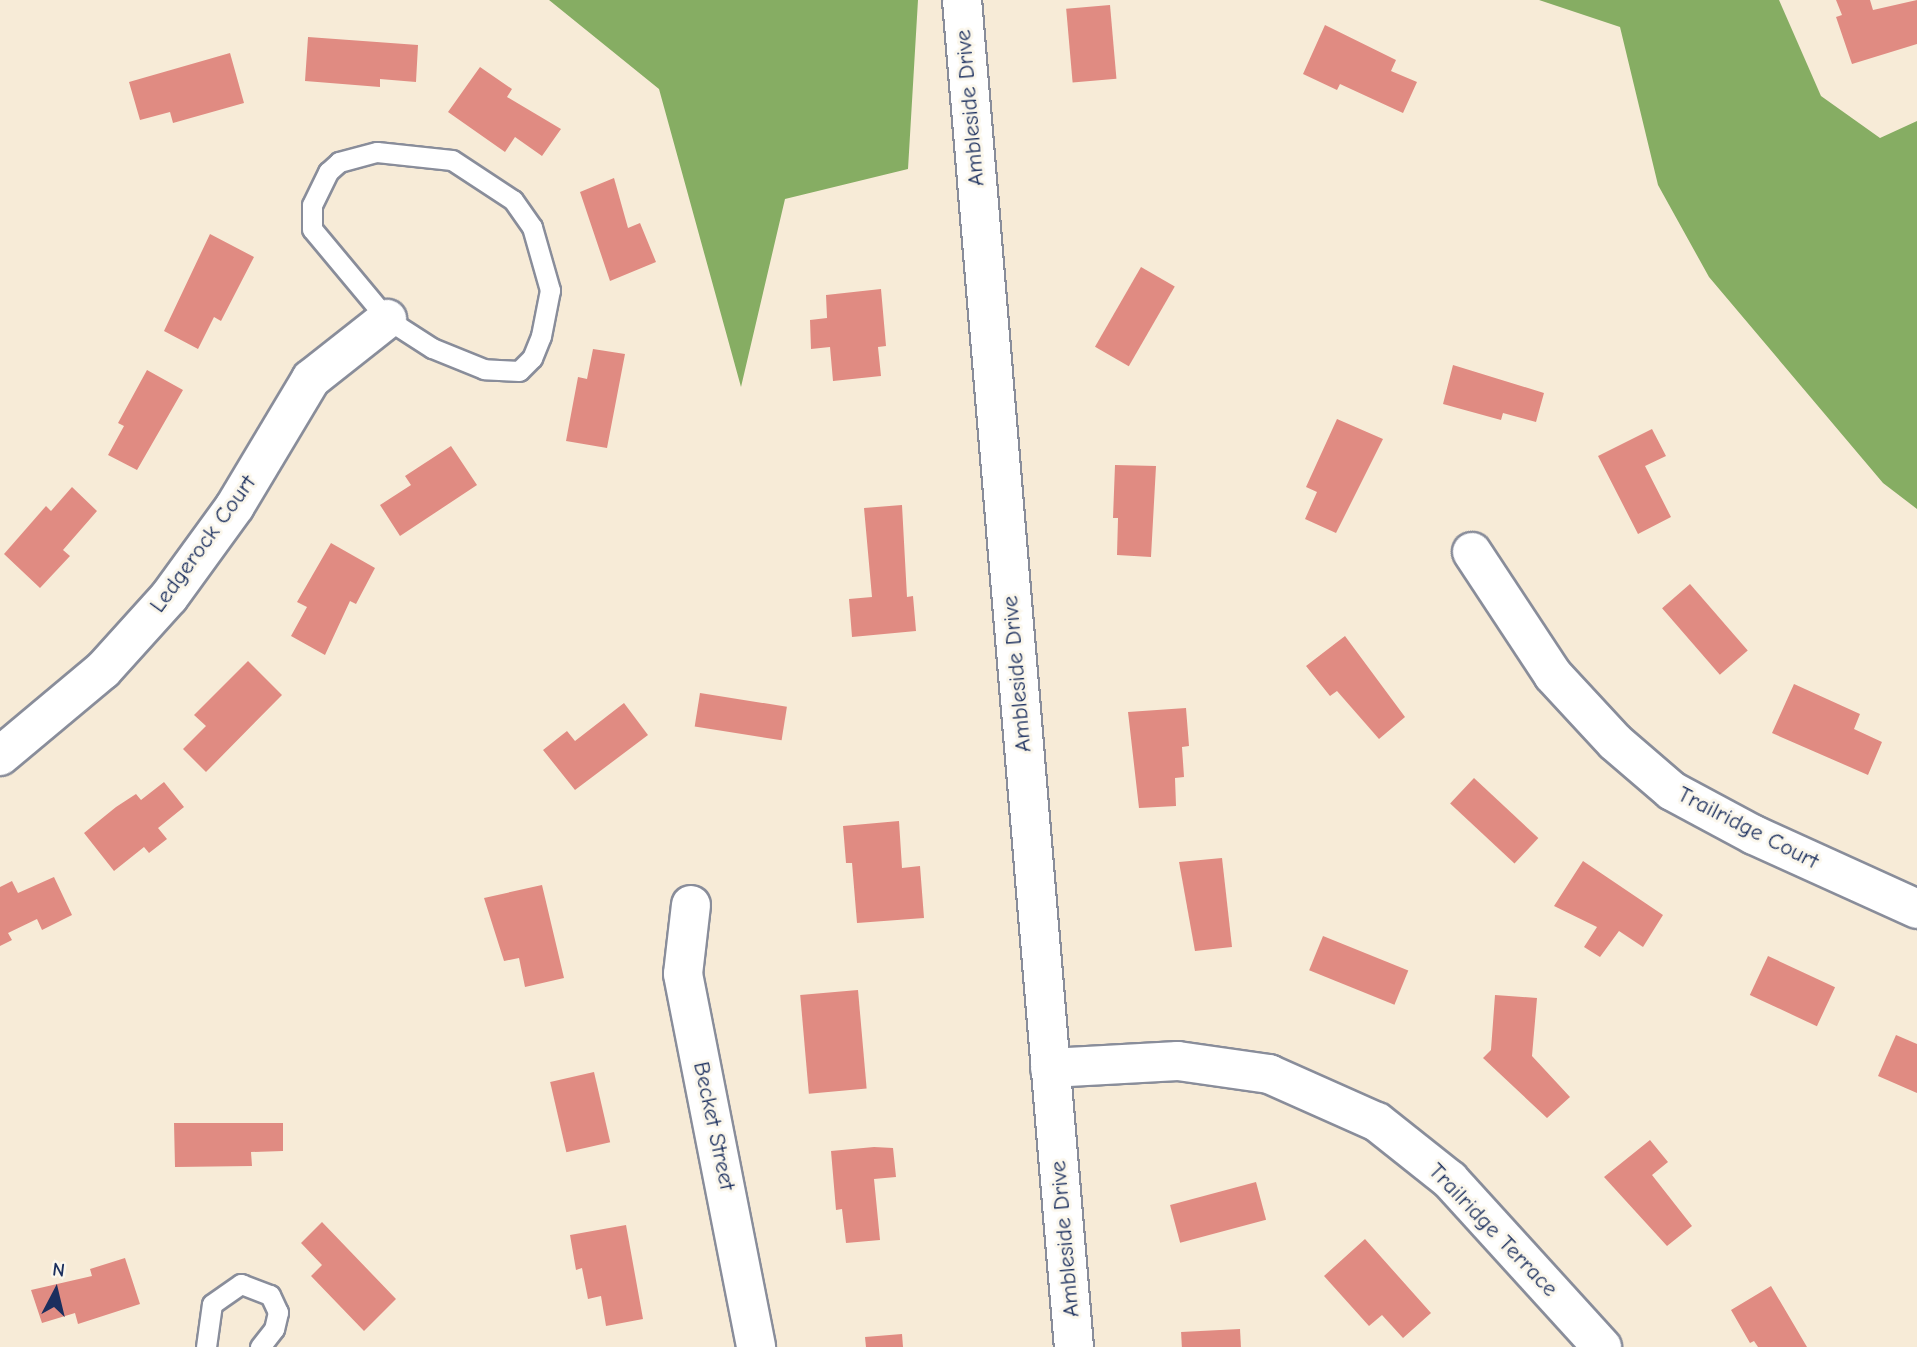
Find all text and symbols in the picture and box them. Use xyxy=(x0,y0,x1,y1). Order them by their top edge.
street label: Ambleside Drive xyxy=(949,29,991,187)
street label: Ledgerock Court xyxy=(144,470,262,618)
street label: Ambleside Drive xyxy=(996,595,1038,753)
street label: Trailridge Court xyxy=(1673,781,1823,875)
street label: Becket Street xyxy=(687,1059,741,1193)
street label: Trailridge Terrace xyxy=(1422,1158,1564,1302)
street label: Ambleside Drive xyxy=(1044,1160,1086,1318)
north arrow xyxy=(21,1256,91,1326)
text: N xyxy=(51,1258,66,1282)

